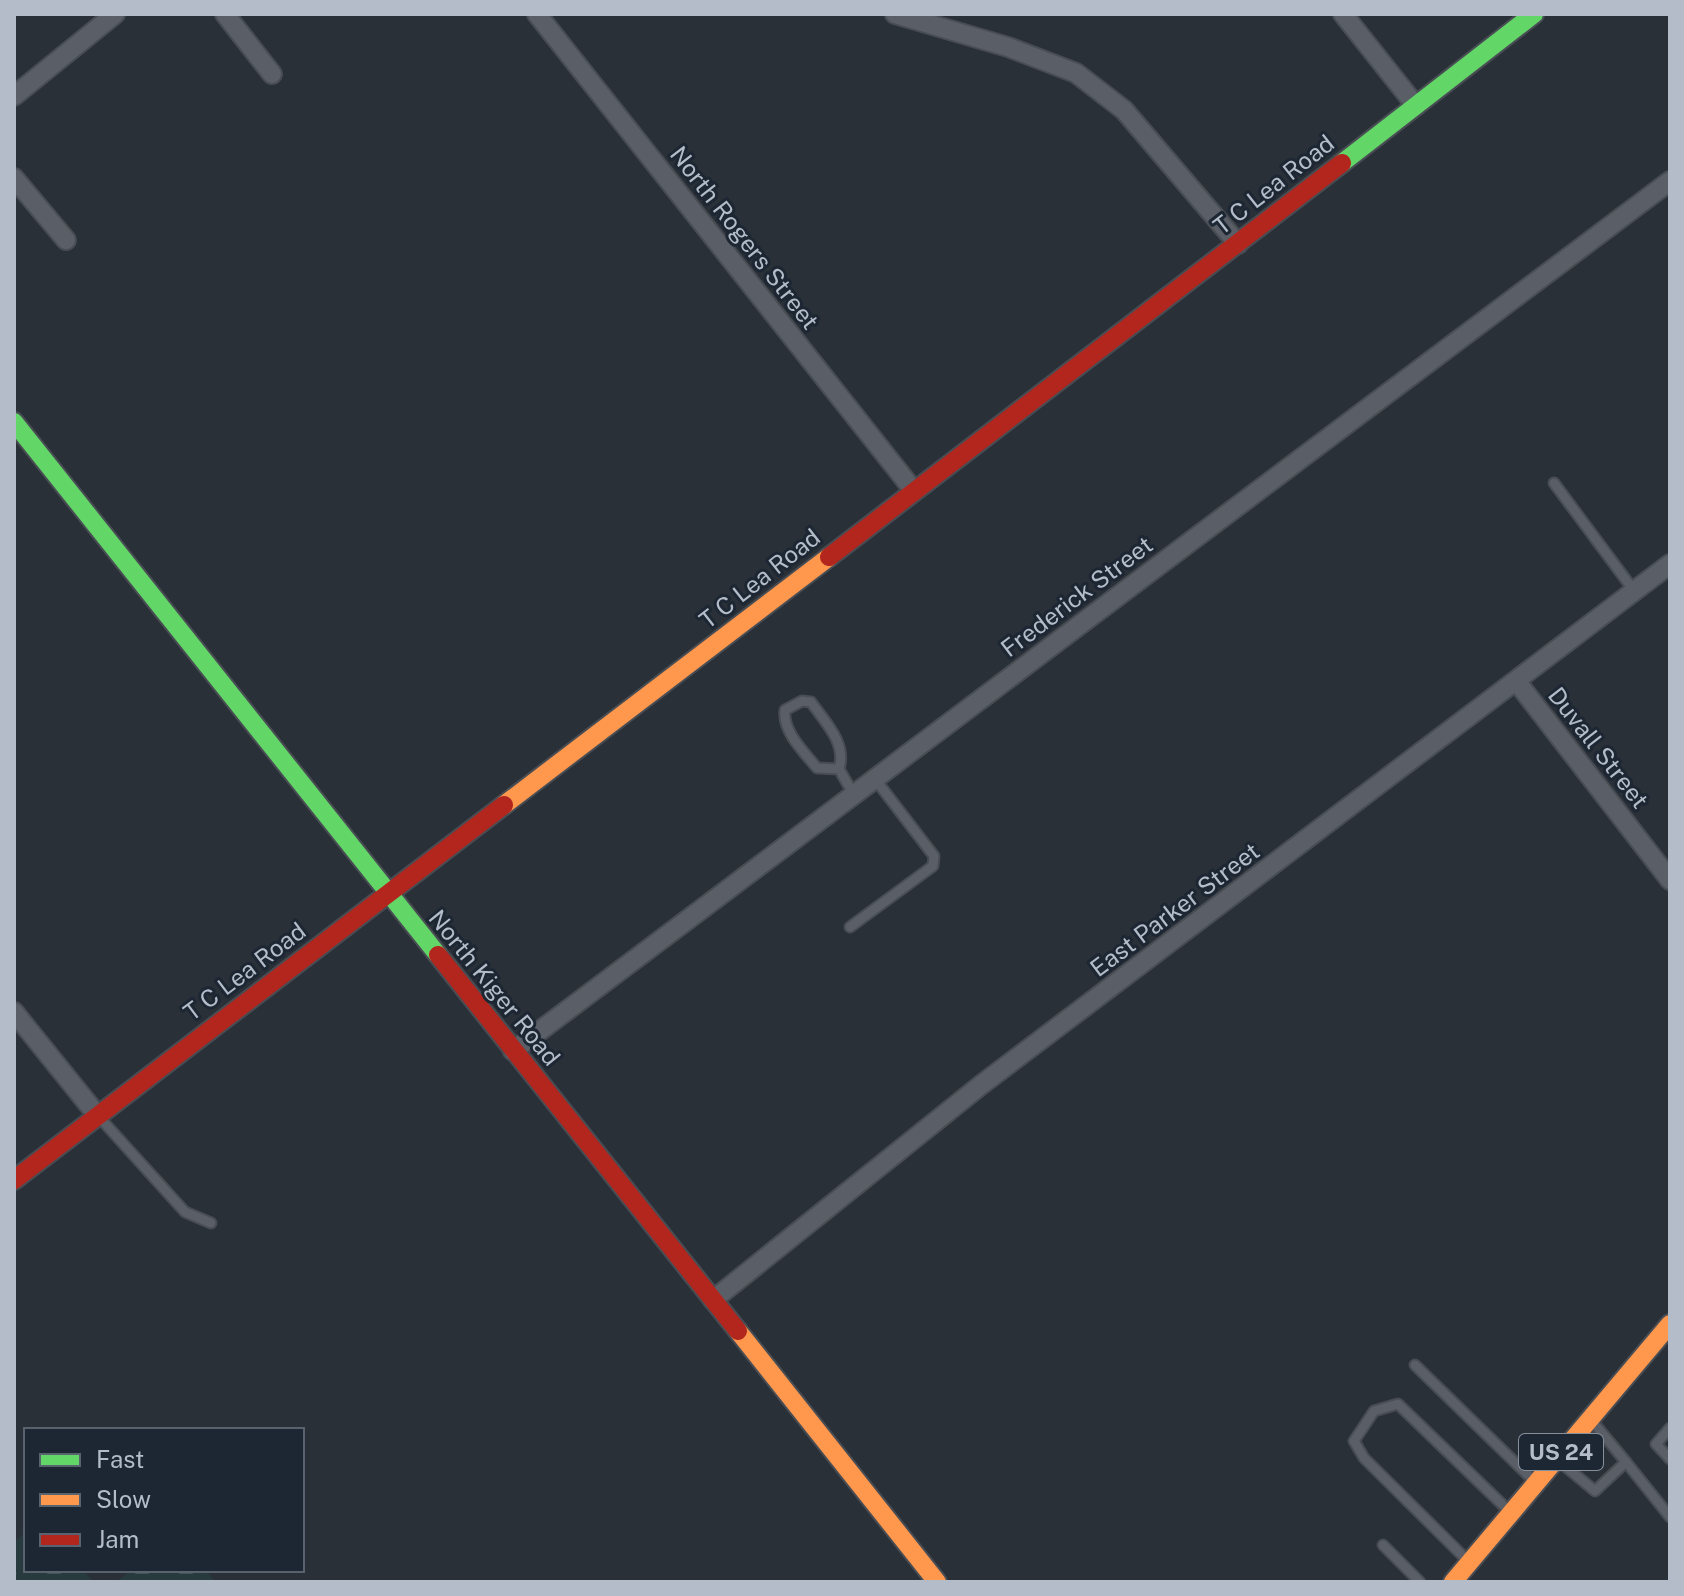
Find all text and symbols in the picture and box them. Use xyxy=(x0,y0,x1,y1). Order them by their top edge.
street label: T C Lea Road xyxy=(1208,128,1339,240)
street label: North Rogers Street xyxy=(665,140,825,334)
street label: T C Lea Road xyxy=(694,522,825,634)
street label: Frederick Street xyxy=(995,530,1158,662)
street label: Duvall Street xyxy=(1543,681,1655,813)
street label: East Parker Street xyxy=(1084,836,1264,982)
street label: North Kiger Road xyxy=(423,904,566,1071)
street label: T C Lea Road xyxy=(178,916,311,1026)
legend xyxy=(24,1428,304,1572)
road number: US 24 xyxy=(1519,1434,1603,1470)
text: Fast xyxy=(96,1445,144,1473)
text: Slow xyxy=(96,1485,151,1513)
text: Jam xyxy=(96,1525,139,1553)

